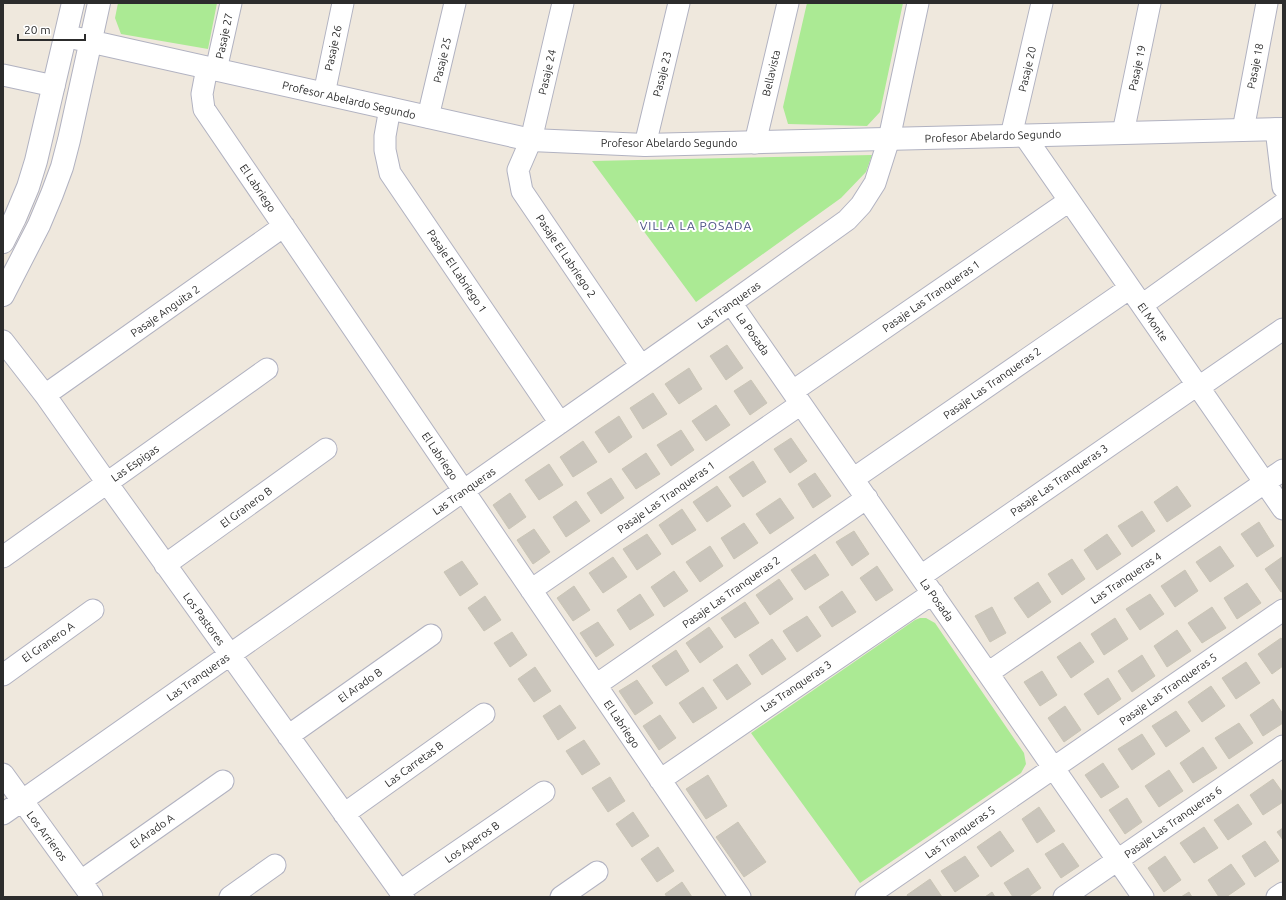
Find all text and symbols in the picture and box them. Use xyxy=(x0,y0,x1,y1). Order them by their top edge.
street label: Pasaje 27 xyxy=(213,12,235,60)
scale bar xyxy=(18,16,85,42)
text: 20 m xyxy=(24,23,51,36)
street label: Pasaje 26 xyxy=(322,24,344,72)
street label: Pasaje 25 xyxy=(431,36,453,84)
street label: Pasaje 18 xyxy=(1245,42,1265,90)
street label: Pasaje 19 xyxy=(1126,44,1148,92)
street label: Pasaje 20 xyxy=(1016,45,1038,93)
street label: Pasaje 24 xyxy=(536,48,558,96)
street label: Bellavista xyxy=(760,49,782,97)
street label: Pasaje 23 xyxy=(651,50,673,98)
street label: Profesor Abelardo Segundo xyxy=(281,79,417,121)
street label: Profesor Abelardo Segundo xyxy=(924,128,1062,144)
street label: Profesor Abelardo Segundo xyxy=(601,137,737,149)
street label: El Labriego xyxy=(238,162,278,214)
street label: Pasaje El Labriego 2 xyxy=(534,212,598,300)
district label: VILLA LA POSADA xyxy=(640,219,752,232)
street label: Pasaje El Labriego 1 xyxy=(425,227,489,315)
street label: Pasaje Las Tranqueras 1 xyxy=(880,258,982,334)
street label: Las Tranqueras xyxy=(695,279,763,331)
street label: Pasaje Anguita 2 xyxy=(128,283,202,339)
street label: El Monte xyxy=(1135,300,1171,344)
street label: La Posada xyxy=(734,310,772,358)
street label: Pasaje Las Tranqueras 2 xyxy=(941,345,1043,421)
street label: El Labriego xyxy=(420,430,460,482)
street label: Las Espigas xyxy=(109,442,161,484)
street label: Pasaje Las Tranqueras 3 xyxy=(1008,442,1110,518)
street label: Pasaje Las Tranqueras 1 xyxy=(615,459,717,535)
street label: Las Tranqueras xyxy=(430,465,498,517)
street label: El Granero B xyxy=(218,484,274,530)
street label: Las Tranqueras 4 xyxy=(1088,550,1164,606)
street label: Pasaje Las Tranqueras 2 xyxy=(680,554,782,630)
street label: La Posada xyxy=(918,576,956,624)
street label: Los Pastores xyxy=(181,590,227,648)
street label: El Granero A xyxy=(19,619,77,664)
street label: Las Tranqueras xyxy=(164,651,232,703)
street label: Pasaje Las Tranqueras 5 xyxy=(1117,651,1219,727)
street label: Las Tranqueras 3 xyxy=(758,658,834,714)
street label: El Arado B xyxy=(336,665,384,705)
street label: El Labriego xyxy=(602,698,642,750)
street label: Las Carretas B xyxy=(382,739,446,789)
street label: Pasaje Las Tranqueras 6 xyxy=(1122,784,1224,860)
street label: Las Tranqueras 5 xyxy=(923,803,997,861)
street label: Los Arrieros xyxy=(24,809,70,863)
street label: El Arado A xyxy=(128,811,177,851)
street label: Los Aperos B xyxy=(442,819,502,865)

